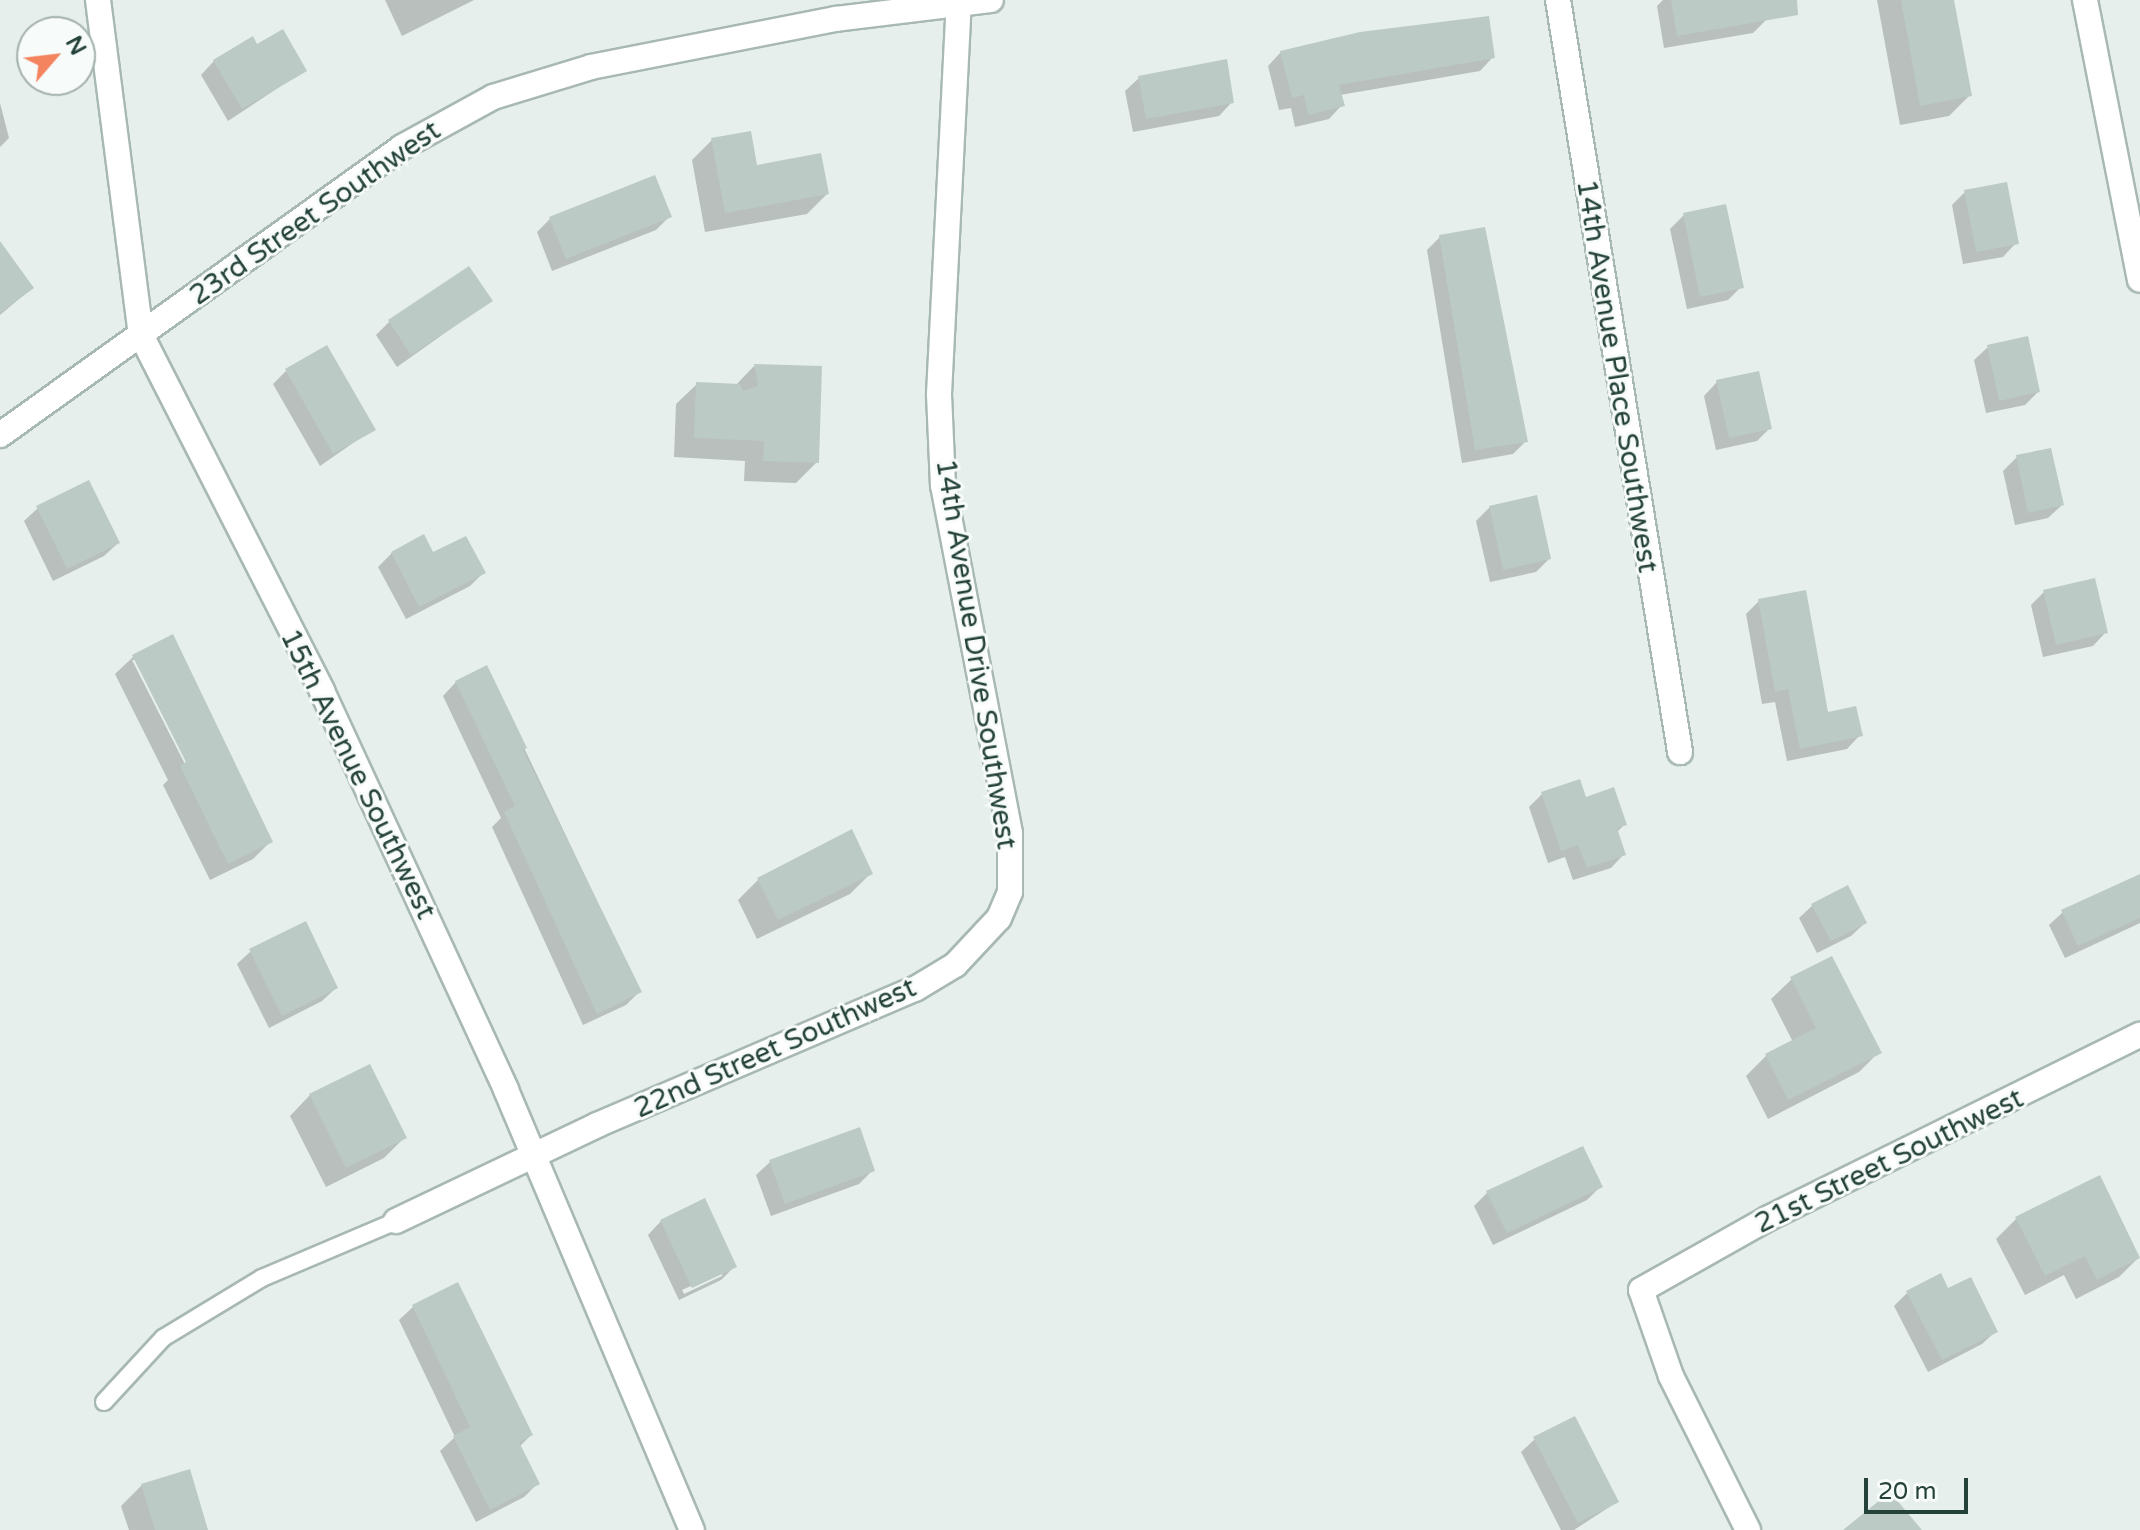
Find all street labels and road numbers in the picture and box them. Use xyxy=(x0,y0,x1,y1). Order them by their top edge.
street label: 23rd Street Southwest xyxy=(183,114,447,312)
street label: 14th Avenue Place Southwest xyxy=(1569,177,1665,575)
street label: 14th Avenue Drive Southwest xyxy=(929,456,1023,852)
street label: 15th Avenue Southwest xyxy=(273,624,443,924)
street label: 22nd Street Southwest xyxy=(629,971,921,1125)
street label: 21st Street Southwest xyxy=(1749,1081,2029,1241)

